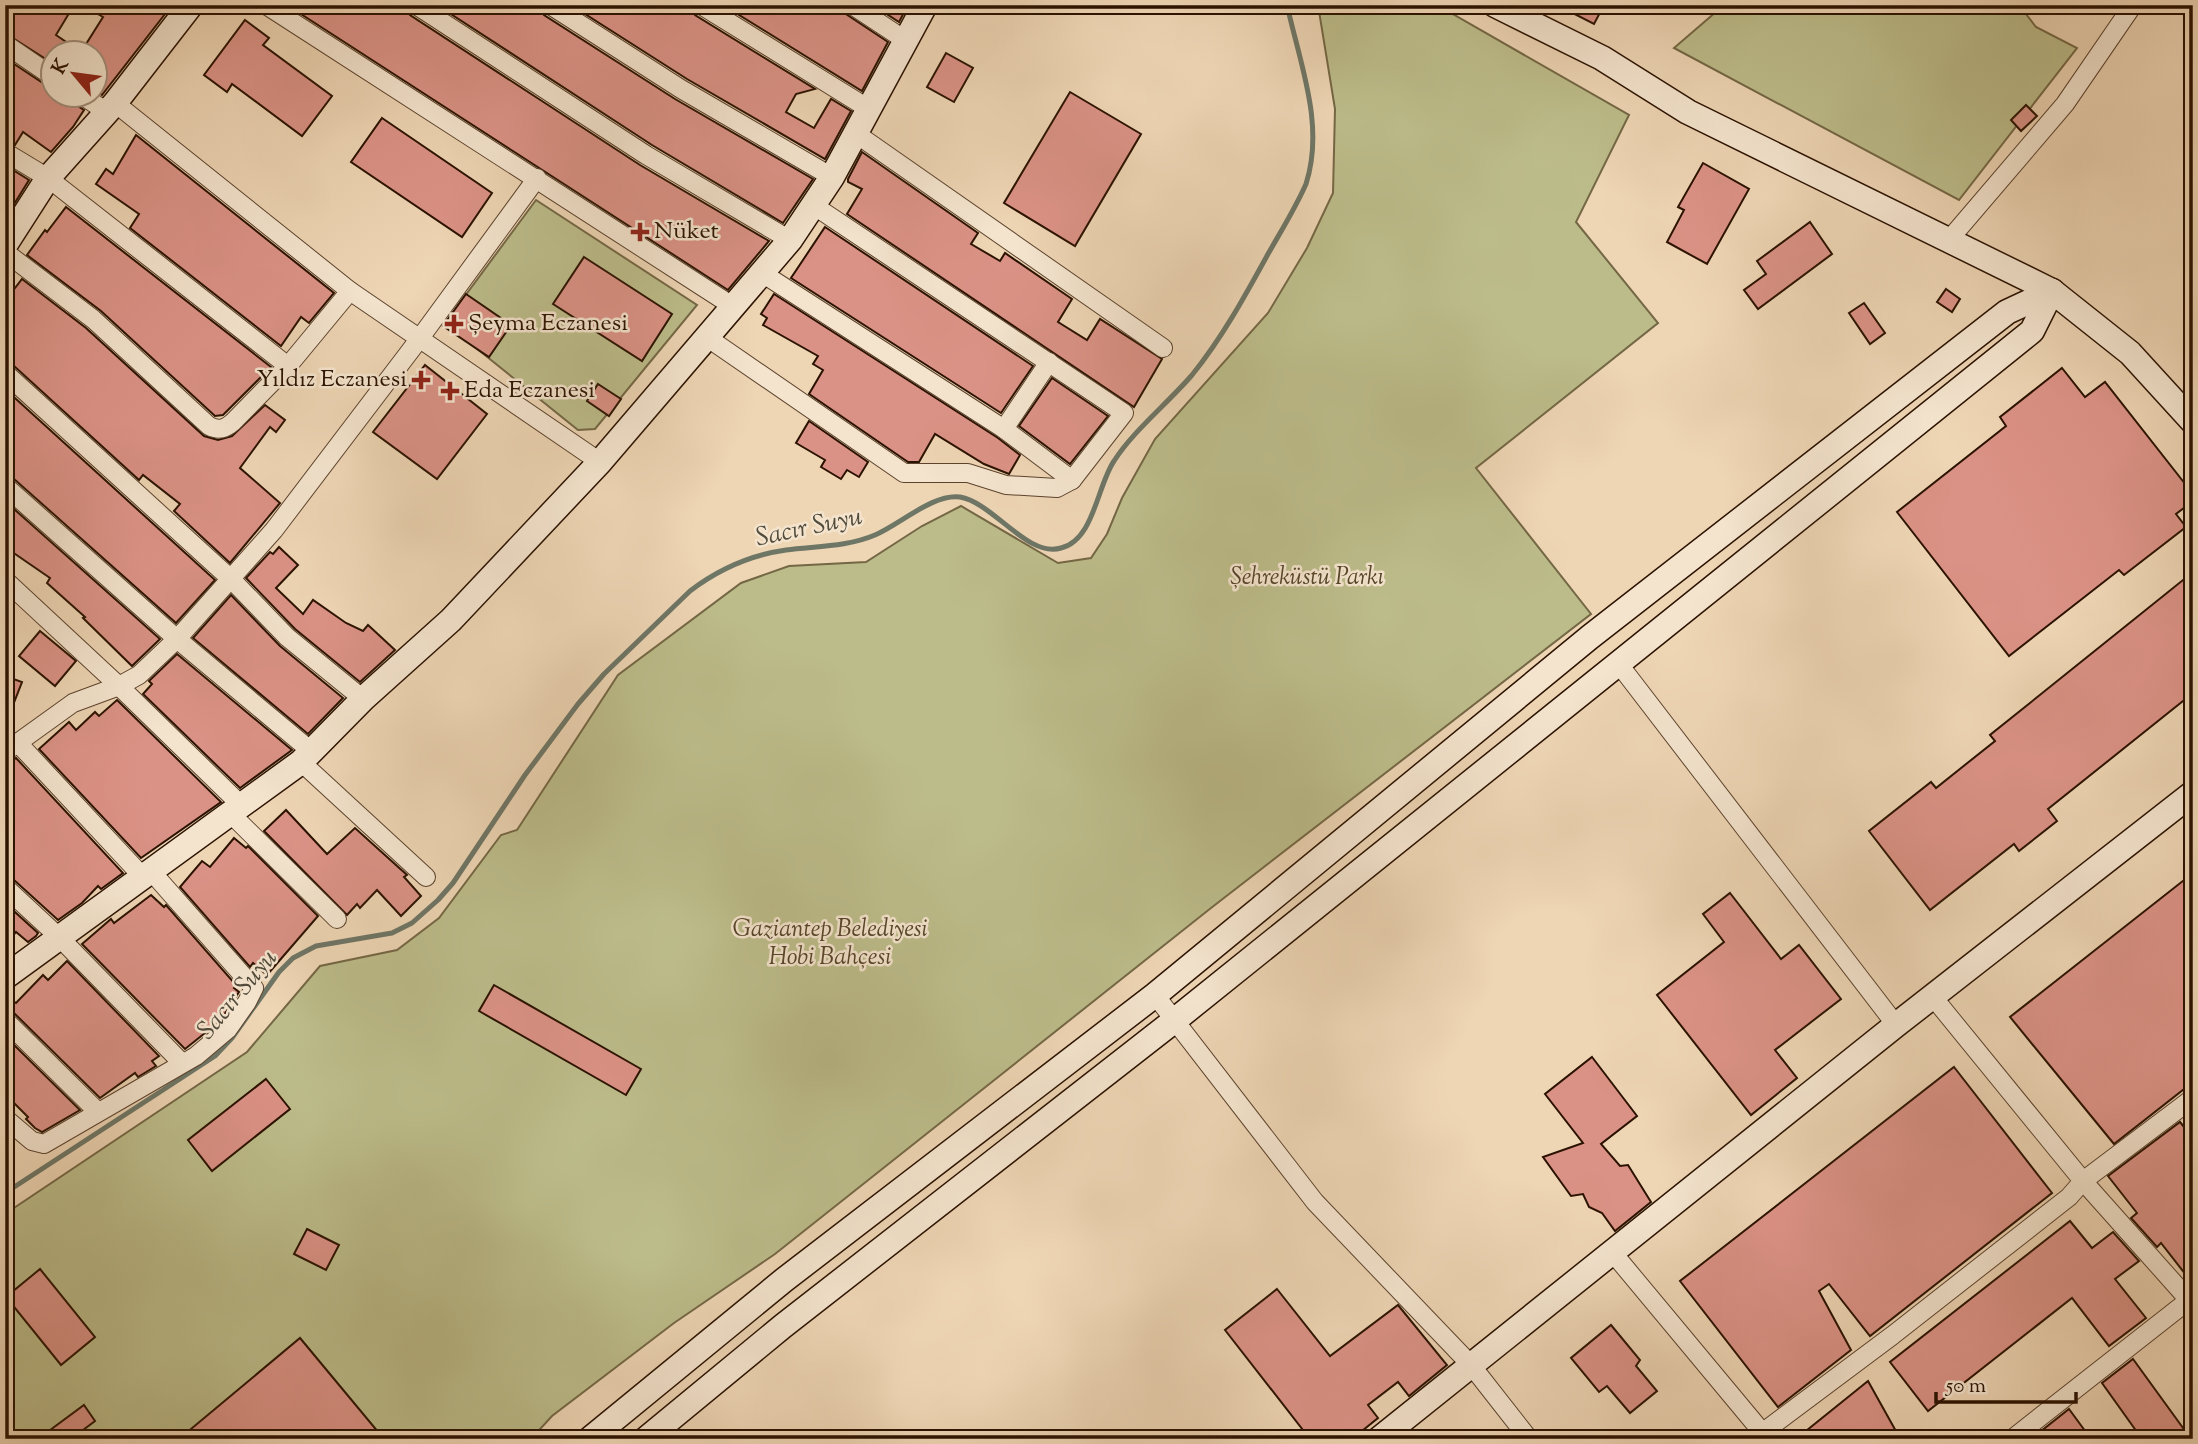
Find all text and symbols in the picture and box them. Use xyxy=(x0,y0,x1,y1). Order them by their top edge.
north arrow xyxy=(38,38,108,108)
text: K xyxy=(46,54,77,80)
place label: Nüket xyxy=(654,215,719,249)
marker: Nüket xyxy=(632,224,648,240)
place label: Şeyma Eczanesi xyxy=(468,307,628,341)
marker: Şeyma Eczanesi xyxy=(446,316,462,332)
place label: Yıldız Eczanesi xyxy=(257,363,407,397)
marker: Yıldız Eczanesi xyxy=(413,372,429,388)
place label: Eda Eczanesi xyxy=(464,374,595,408)
marker: Eda Eczanesi xyxy=(442,383,458,399)
water label: Sacır Suyu xyxy=(752,499,866,557)
park label: Şehreküstü Parkı xyxy=(1230,561,1384,595)
park label: Gaziantep Belediyesi Hobi Bahçesi xyxy=(732,913,928,975)
water label: Sacır Suyu xyxy=(189,941,287,1048)
scale bar xyxy=(1936,1360,2076,1404)
text: 50 m xyxy=(1945,1372,1986,1402)

